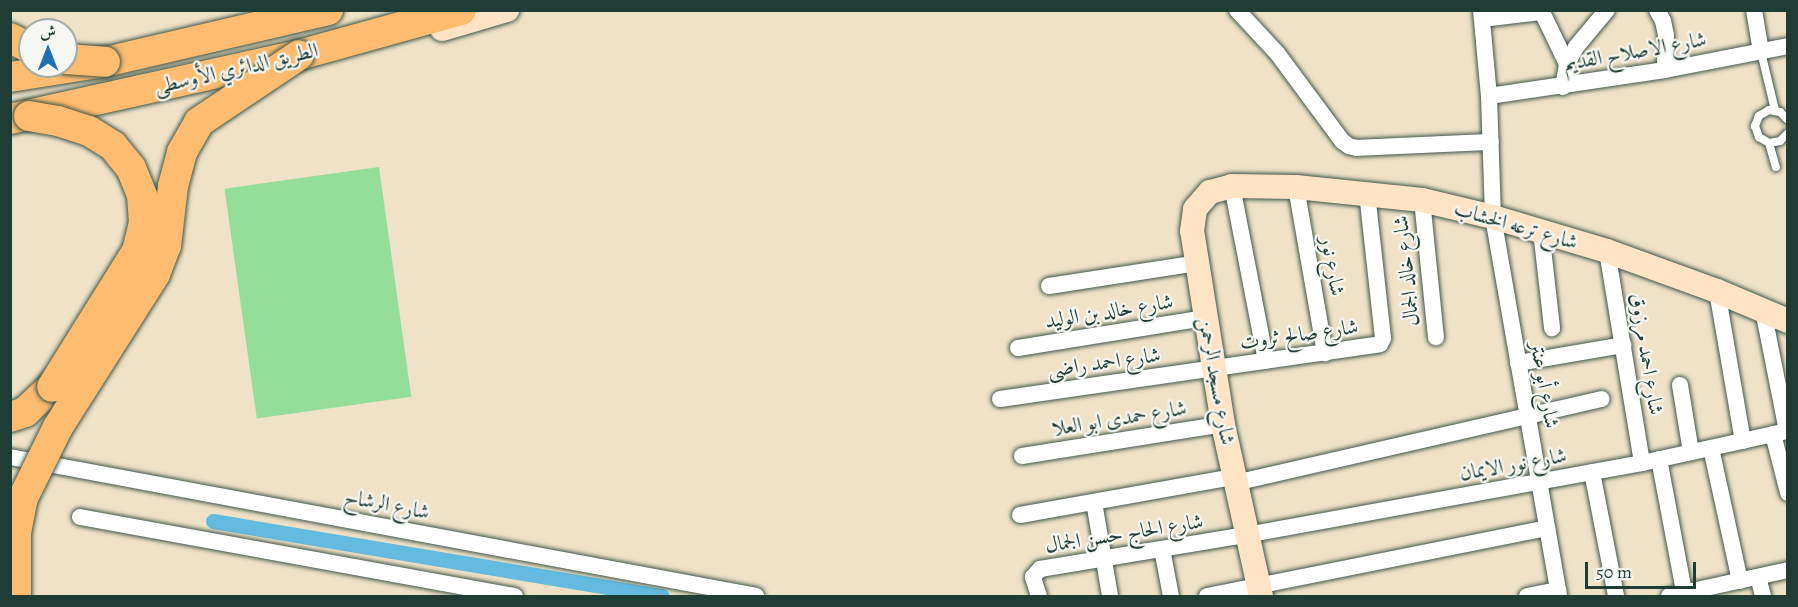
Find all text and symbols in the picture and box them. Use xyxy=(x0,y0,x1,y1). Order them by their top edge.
north arrow xyxy=(18,18,78,78)
text: ش xyxy=(40,21,56,43)
street label: شارع الاصلاح القديم xyxy=(1562,26,1708,76)
street label: الطريق الدائري الأوسطى xyxy=(152,37,320,99)
street label: شارع ترعه الخشاب xyxy=(1451,195,1581,255)
street label: شارع خالد الجمال xyxy=(1388,214,1424,328)
street label: شارع نور xyxy=(1315,234,1351,298)
street label: شارع خالد بن الوليد xyxy=(1043,288,1175,334)
street label: شارع احمد مرزوق xyxy=(1625,291,1669,417)
street label: شارع صالح ثروت xyxy=(1238,313,1360,355)
street label: شارع مسجد الرحمن xyxy=(1193,315,1241,447)
street label: شارع أبو عنتر xyxy=(1525,340,1565,430)
street label: شارع احمد راضى xyxy=(1046,342,1162,382)
street label: شارع حمدى ابو العلا xyxy=(1050,395,1188,441)
street label: شارع نور الايمان xyxy=(1457,442,1569,486)
street label: شارع الرشاح xyxy=(342,483,432,525)
street label: شارع الحاج حسن الجمال xyxy=(1043,508,1205,558)
scale bar xyxy=(1588,550,1699,588)
text: 50 m xyxy=(1596,560,1632,584)

